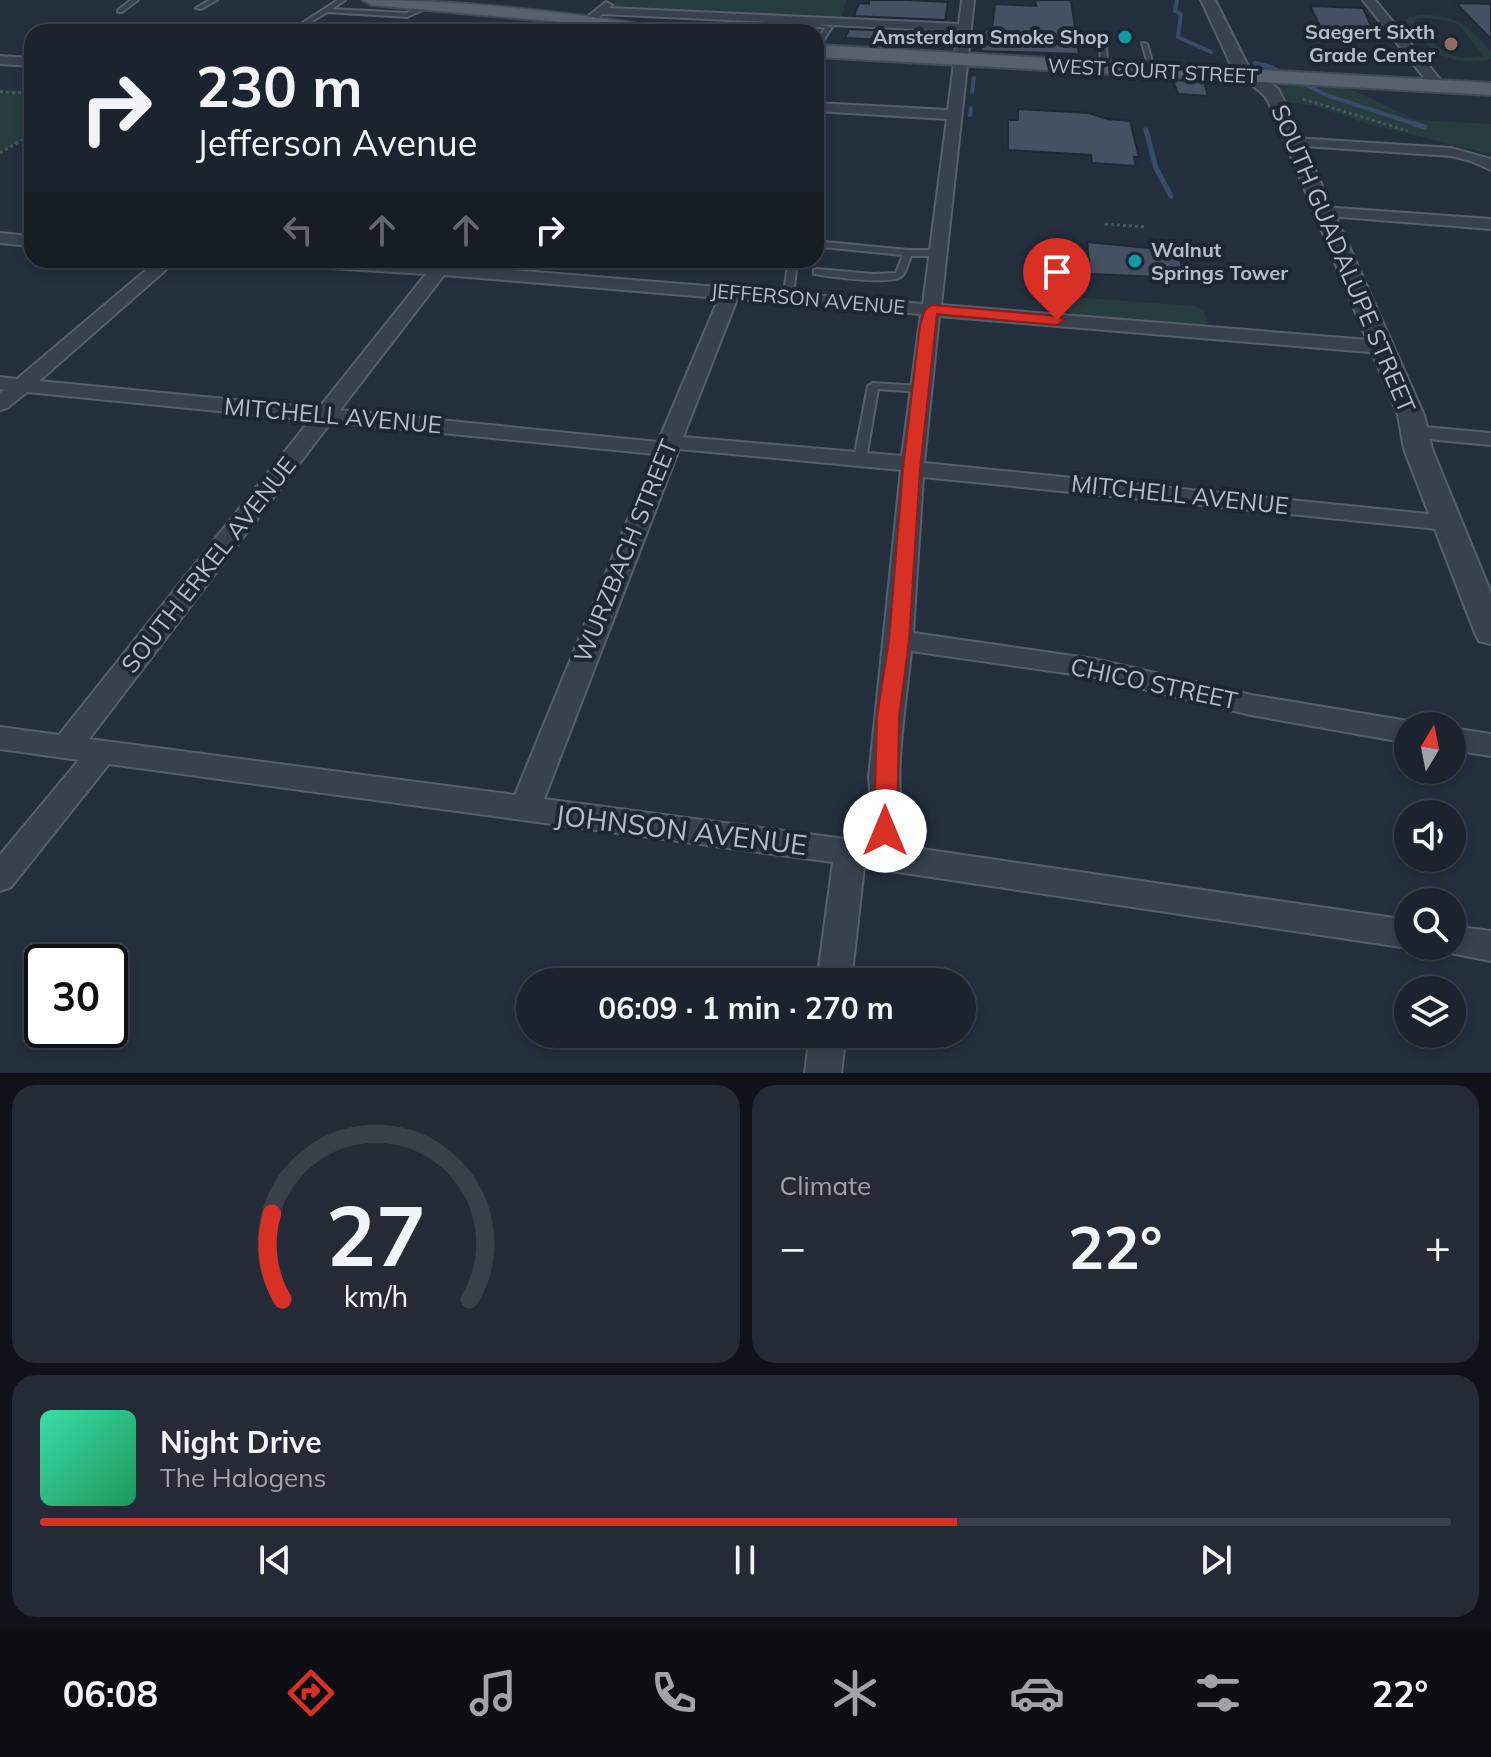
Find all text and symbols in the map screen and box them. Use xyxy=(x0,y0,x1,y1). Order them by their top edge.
place label: Saegert Sixth Grade Center xyxy=(1305,19,1435,67)
place label: Amsterdam Smoke Shop xyxy=(873,24,1109,49)
marker: Amsterdam Smoke Shop xyxy=(1116,28,1134,46)
marker: Saegert Sixth Grade Center xyxy=(1442,35,1460,53)
text: 230 m xyxy=(196,51,363,121)
street label: WEST COURT STREET xyxy=(1047,53,1259,88)
icon: right xyxy=(64,56,168,160)
street label: SOUTH GUADALUPE STREET xyxy=(1265,100,1423,418)
text: Jefferson Avenue xyxy=(196,120,477,165)
icon: left xyxy=(276,208,320,252)
icon: ahead xyxy=(360,208,404,252)
icon: ahead xyxy=(444,208,488,252)
icon: right xyxy=(528,208,572,252)
place label: Walnut Springs Tower xyxy=(1151,237,1288,285)
pin xyxy=(1023,238,1091,320)
icon: arrive xyxy=(1035,250,1079,294)
marker: Walnut Springs Tower xyxy=(1126,252,1144,270)
street label: JEFFERSON AVENUE xyxy=(710,278,906,319)
street label: MITCHELL AVENUE xyxy=(223,391,443,439)
street label: WURZBACH STREET xyxy=(567,434,684,666)
street label: SOUTH ERKEL AVENUE xyxy=(114,450,302,679)
street label: MITCHELL AVENUE xyxy=(1070,468,1290,520)
street label: CHICO STREET xyxy=(1068,651,1241,715)
north arrow xyxy=(1394,712,1466,784)
map controls xyxy=(1394,712,1466,1048)
position arrow xyxy=(843,789,927,873)
street label: JOHNSON AVENUE xyxy=(553,797,809,862)
button: sound xyxy=(1394,800,1466,872)
button: search xyxy=(1394,888,1466,960)
speed limit sign: 30 xyxy=(24,944,128,1048)
button: layers xyxy=(1394,976,1466,1048)
text: 06:09 · 1 min · 270 m xyxy=(598,989,894,1027)
text: Climate xyxy=(780,1169,871,1202)
text: 27 xyxy=(326,1182,426,1287)
text: 22° xyxy=(1068,1209,1163,1284)
text: − xyxy=(780,1219,806,1274)
text: + xyxy=(1425,1219,1451,1274)
text: km/h xyxy=(343,1278,408,1314)
text: Night Drive xyxy=(160,1423,322,1461)
text: The Halogens xyxy=(160,1461,326,1494)
icon: previous xyxy=(253,1538,297,1582)
icon: pause xyxy=(723,1538,767,1582)
icon: next xyxy=(1194,1538,1238,1582)
icon: directions xyxy=(283,1665,339,1721)
icon: music xyxy=(465,1665,521,1721)
icon: phone xyxy=(646,1665,702,1721)
icon: climate xyxy=(827,1665,883,1721)
icon: car xyxy=(1009,1665,1065,1721)
icon: filters xyxy=(1190,1665,1246,1721)
text: 06:08 xyxy=(63,1671,158,1716)
text: 22° xyxy=(1371,1671,1428,1716)

